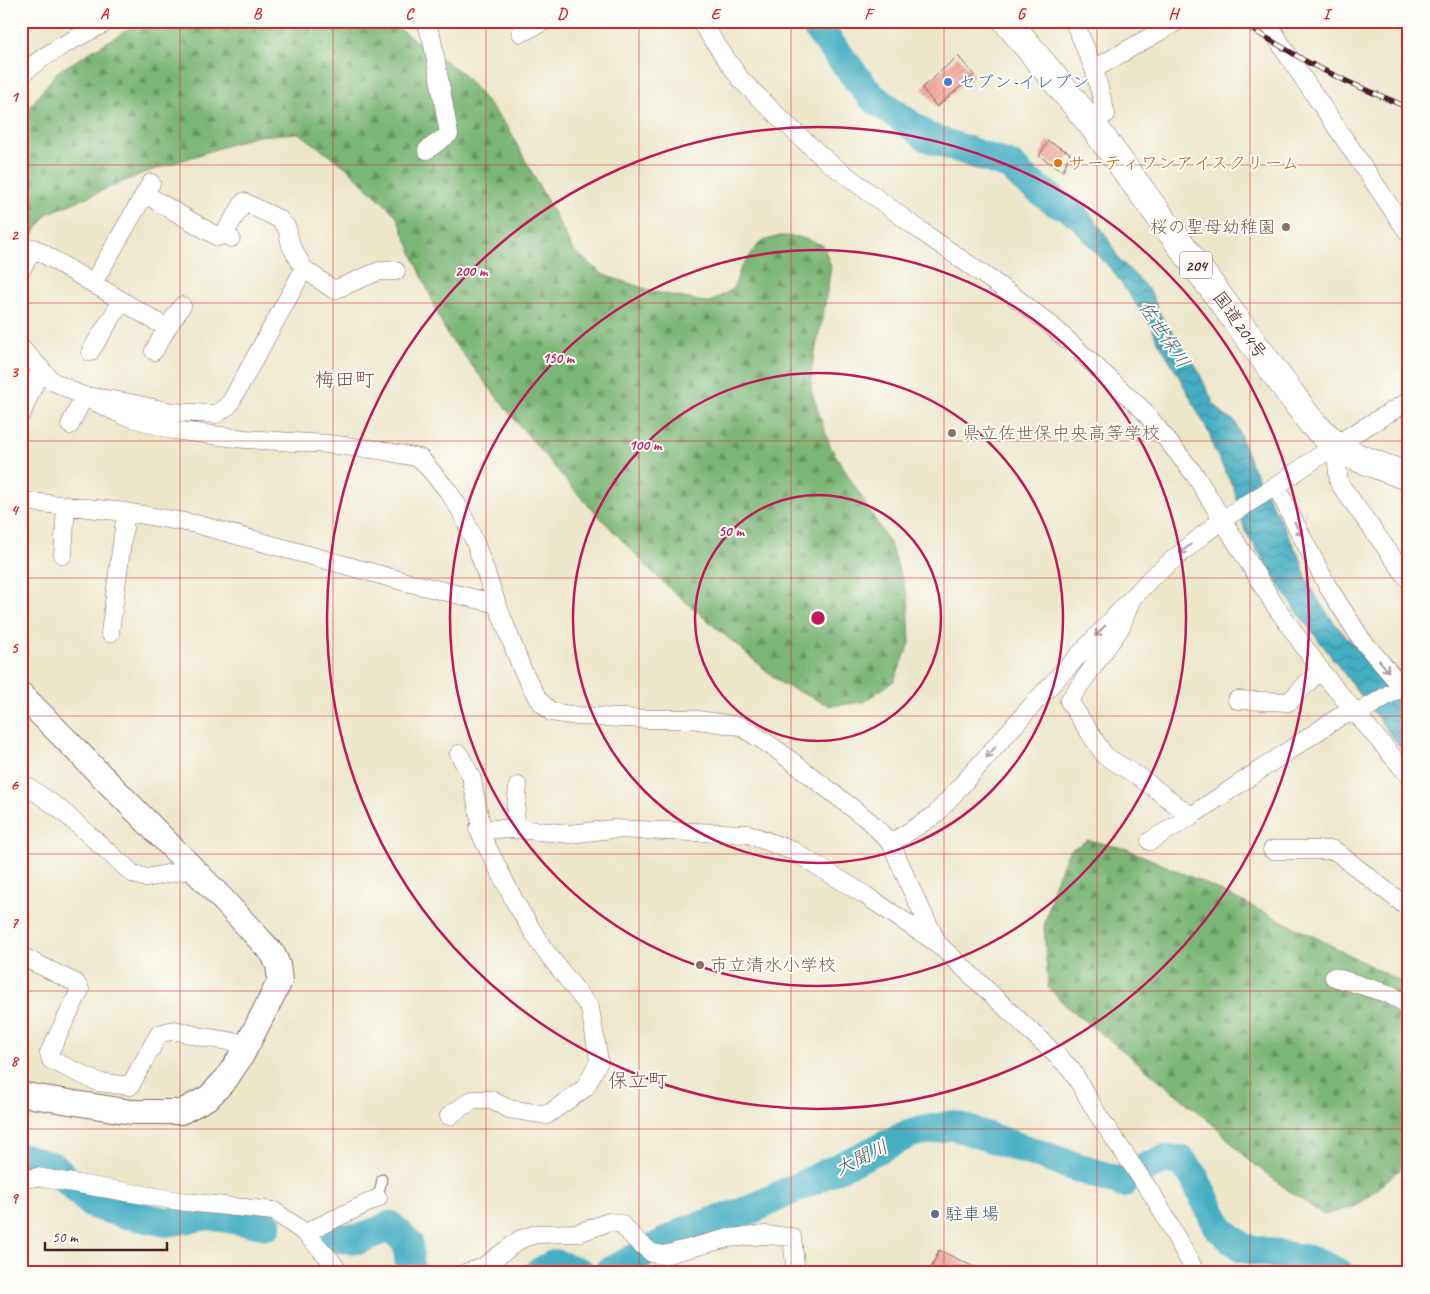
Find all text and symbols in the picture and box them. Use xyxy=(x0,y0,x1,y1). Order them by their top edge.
text: A xyxy=(100,4,110,24)
text: B xyxy=(253,4,263,24)
text: C xyxy=(405,4,415,24)
text: D xyxy=(557,4,568,24)
text: E xyxy=(711,4,722,24)
text: F xyxy=(864,4,875,24)
text: G xyxy=(1017,4,1027,24)
text: H xyxy=(1168,4,1180,24)
text: I xyxy=(1323,4,1333,24)
place label: セブン-イレブン xyxy=(958,71,1090,93)
marker: セブン-イレブン xyxy=(942,76,954,88)
text: 1 xyxy=(10,87,19,107)
place label: サーティワンアイスクリーム xyxy=(1068,152,1299,174)
marker: サーティワンアイスクリーム xyxy=(1052,157,1064,169)
place label: 桜の聖母幼稚園 xyxy=(1150,216,1276,238)
marker: 桜の聖母幼稚園 xyxy=(1280,221,1292,233)
text: 2 xyxy=(10,225,19,245)
road number: 204 xyxy=(1180,252,1212,278)
text: 200 m xyxy=(455,262,489,281)
street label: 国道204号 xyxy=(1208,287,1272,363)
water label: 佐世保川 xyxy=(1133,296,1195,373)
text: 150 m xyxy=(542,349,576,368)
text: 3 xyxy=(10,362,19,382)
district label: 梅田町 xyxy=(315,367,375,392)
place label: 県立佐世保中央高等学校 xyxy=(962,422,1160,444)
marker: 県立佐世保中央高等学校 xyxy=(946,427,958,439)
text: 100 m xyxy=(629,436,663,455)
text: 4 xyxy=(10,500,19,520)
text: 50 m xyxy=(718,522,745,541)
one-way arrow xyxy=(1293,522,1303,537)
one-way arrow xyxy=(1179,544,1192,555)
centre of rings xyxy=(809,609,827,627)
one-way arrow xyxy=(1095,625,1106,638)
text: 5 xyxy=(11,638,20,658)
one-way arrow xyxy=(1379,660,1390,673)
one-way arrow xyxy=(986,745,997,758)
text: 6 xyxy=(10,775,19,795)
text: 7 xyxy=(10,913,19,933)
place label: 市立清水小学校 xyxy=(710,954,836,976)
marker: 市立清水小学校 xyxy=(694,959,706,971)
text: 8 xyxy=(10,1051,19,1071)
district label: 保立町 xyxy=(608,1068,668,1093)
water label: 大聞川 xyxy=(831,1135,892,1181)
text: 9 xyxy=(10,1188,19,1208)
place label: 駐車場 xyxy=(945,1203,999,1225)
marker: 駐車場 xyxy=(929,1208,941,1220)
scale bar xyxy=(45,1219,168,1251)
text: 50 m xyxy=(52,1228,79,1247)

